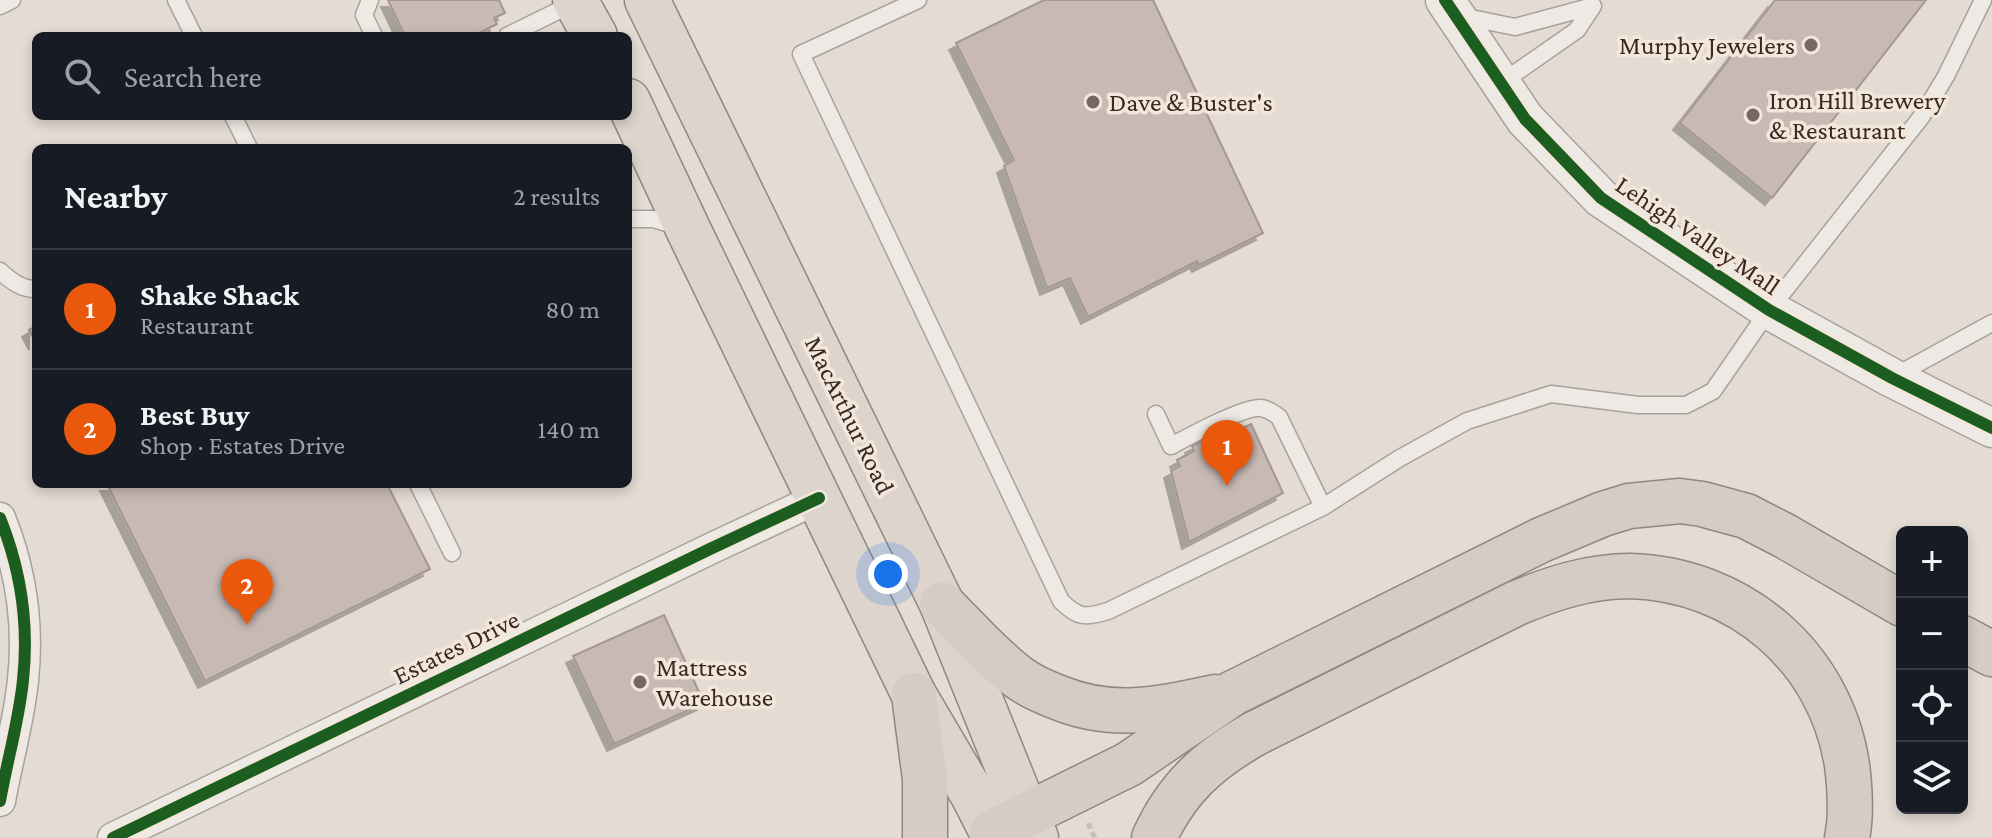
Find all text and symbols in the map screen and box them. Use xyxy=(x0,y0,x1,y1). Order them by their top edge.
place label: Murphy Jewelers xyxy=(1619,31,1795,60)
search box xyxy=(32,32,632,120)
marker: Murphy Jewelers xyxy=(1802,36,1820,54)
icon: search xyxy=(60,54,104,98)
text: Search here xyxy=(124,60,262,93)
place label: Iron Hill Brewery & Restaurant xyxy=(1769,86,1947,145)
place label: Dave & Buster's xyxy=(1109,88,1273,117)
marker: Dave & Buster's xyxy=(1084,93,1102,111)
marker: Iron Hill Brewery & Restaurant xyxy=(1744,106,1762,124)
street label: Lehigh Valley Mall xyxy=(1610,170,1785,301)
text: Nearby xyxy=(64,178,167,215)
text: 2 results xyxy=(513,182,600,211)
text: Shake Shack xyxy=(140,278,299,311)
text: 1 xyxy=(85,295,95,324)
text: 80 m xyxy=(546,295,600,324)
text: Restaurant xyxy=(140,311,253,340)
street label: MacArthur Road xyxy=(799,332,900,499)
text: Best Buy xyxy=(140,398,250,431)
text: 2 xyxy=(83,415,97,444)
text: 140 m xyxy=(538,415,600,444)
pin: 1 xyxy=(1201,420,1253,486)
text: Shop · Estates Drive xyxy=(140,431,345,460)
map controls xyxy=(1896,526,1968,814)
button: + xyxy=(1896,526,1968,598)
your location xyxy=(868,554,908,594)
pin: 2 xyxy=(221,559,273,625)
button: − xyxy=(1896,598,1968,670)
street label: Estates Drive xyxy=(389,605,524,690)
place label: Mattress Warehouse xyxy=(656,653,773,712)
button: locate xyxy=(1896,670,1968,742)
marker: Mattress Warehouse xyxy=(631,673,649,691)
button: layers xyxy=(1896,742,1968,814)

